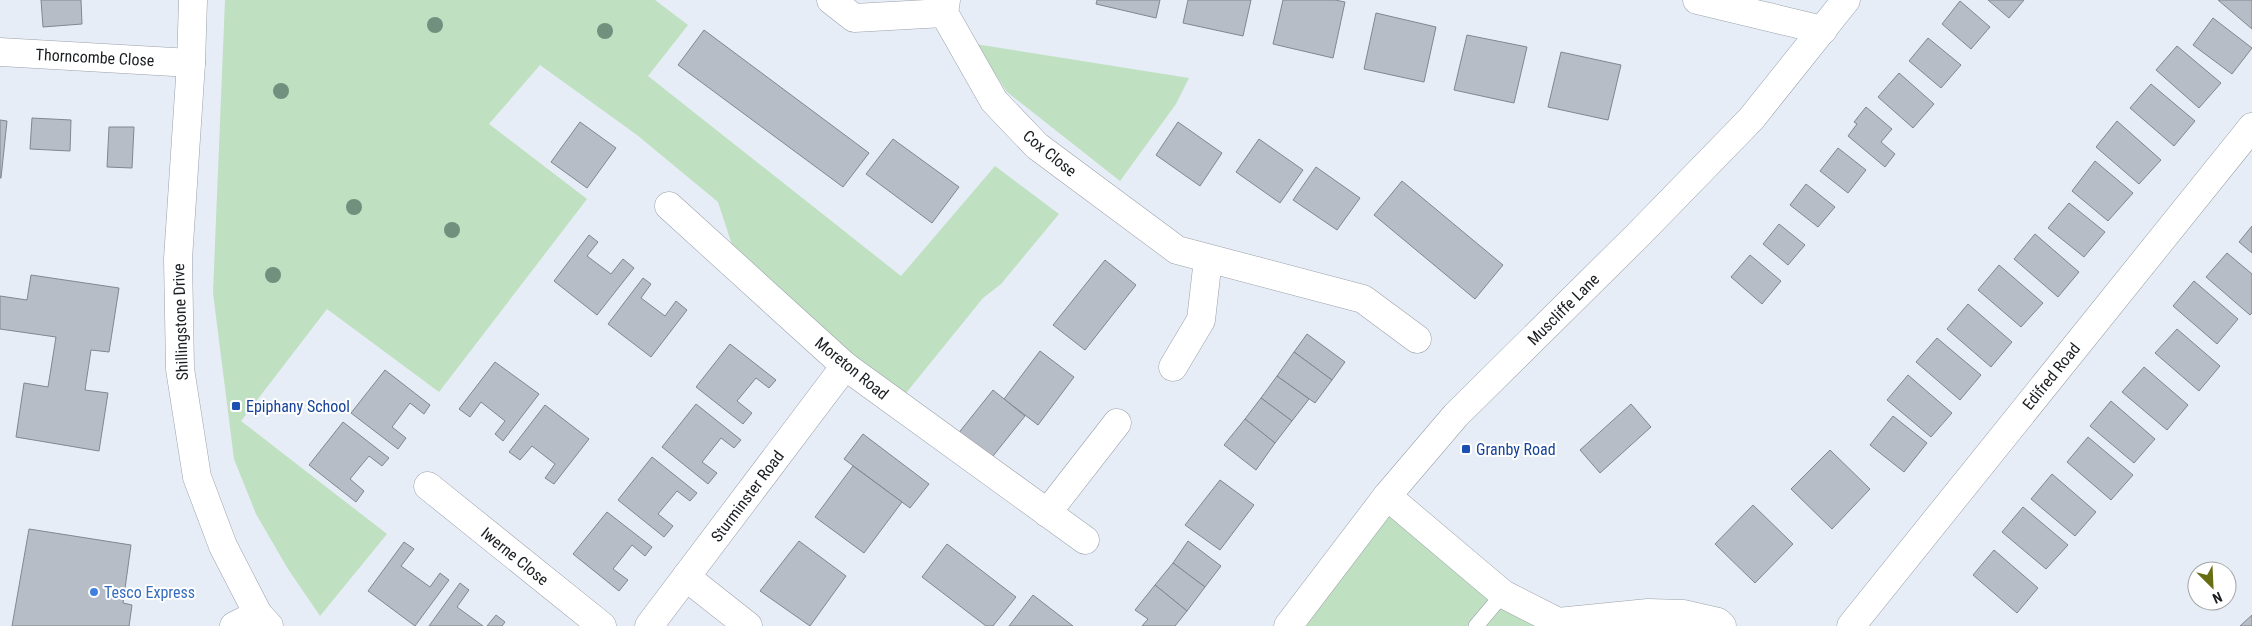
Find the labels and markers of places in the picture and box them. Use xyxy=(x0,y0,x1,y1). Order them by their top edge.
place label: Epiphany School xyxy=(246,397,350,416)
marker: Epiphany School xyxy=(230,400,242,412)
place label: Granby Road xyxy=(1476,440,1556,459)
marker: Granby Road xyxy=(1460,443,1472,455)
place label: Tesco Express xyxy=(104,583,195,602)
marker: Tesco Express xyxy=(88,586,100,598)

